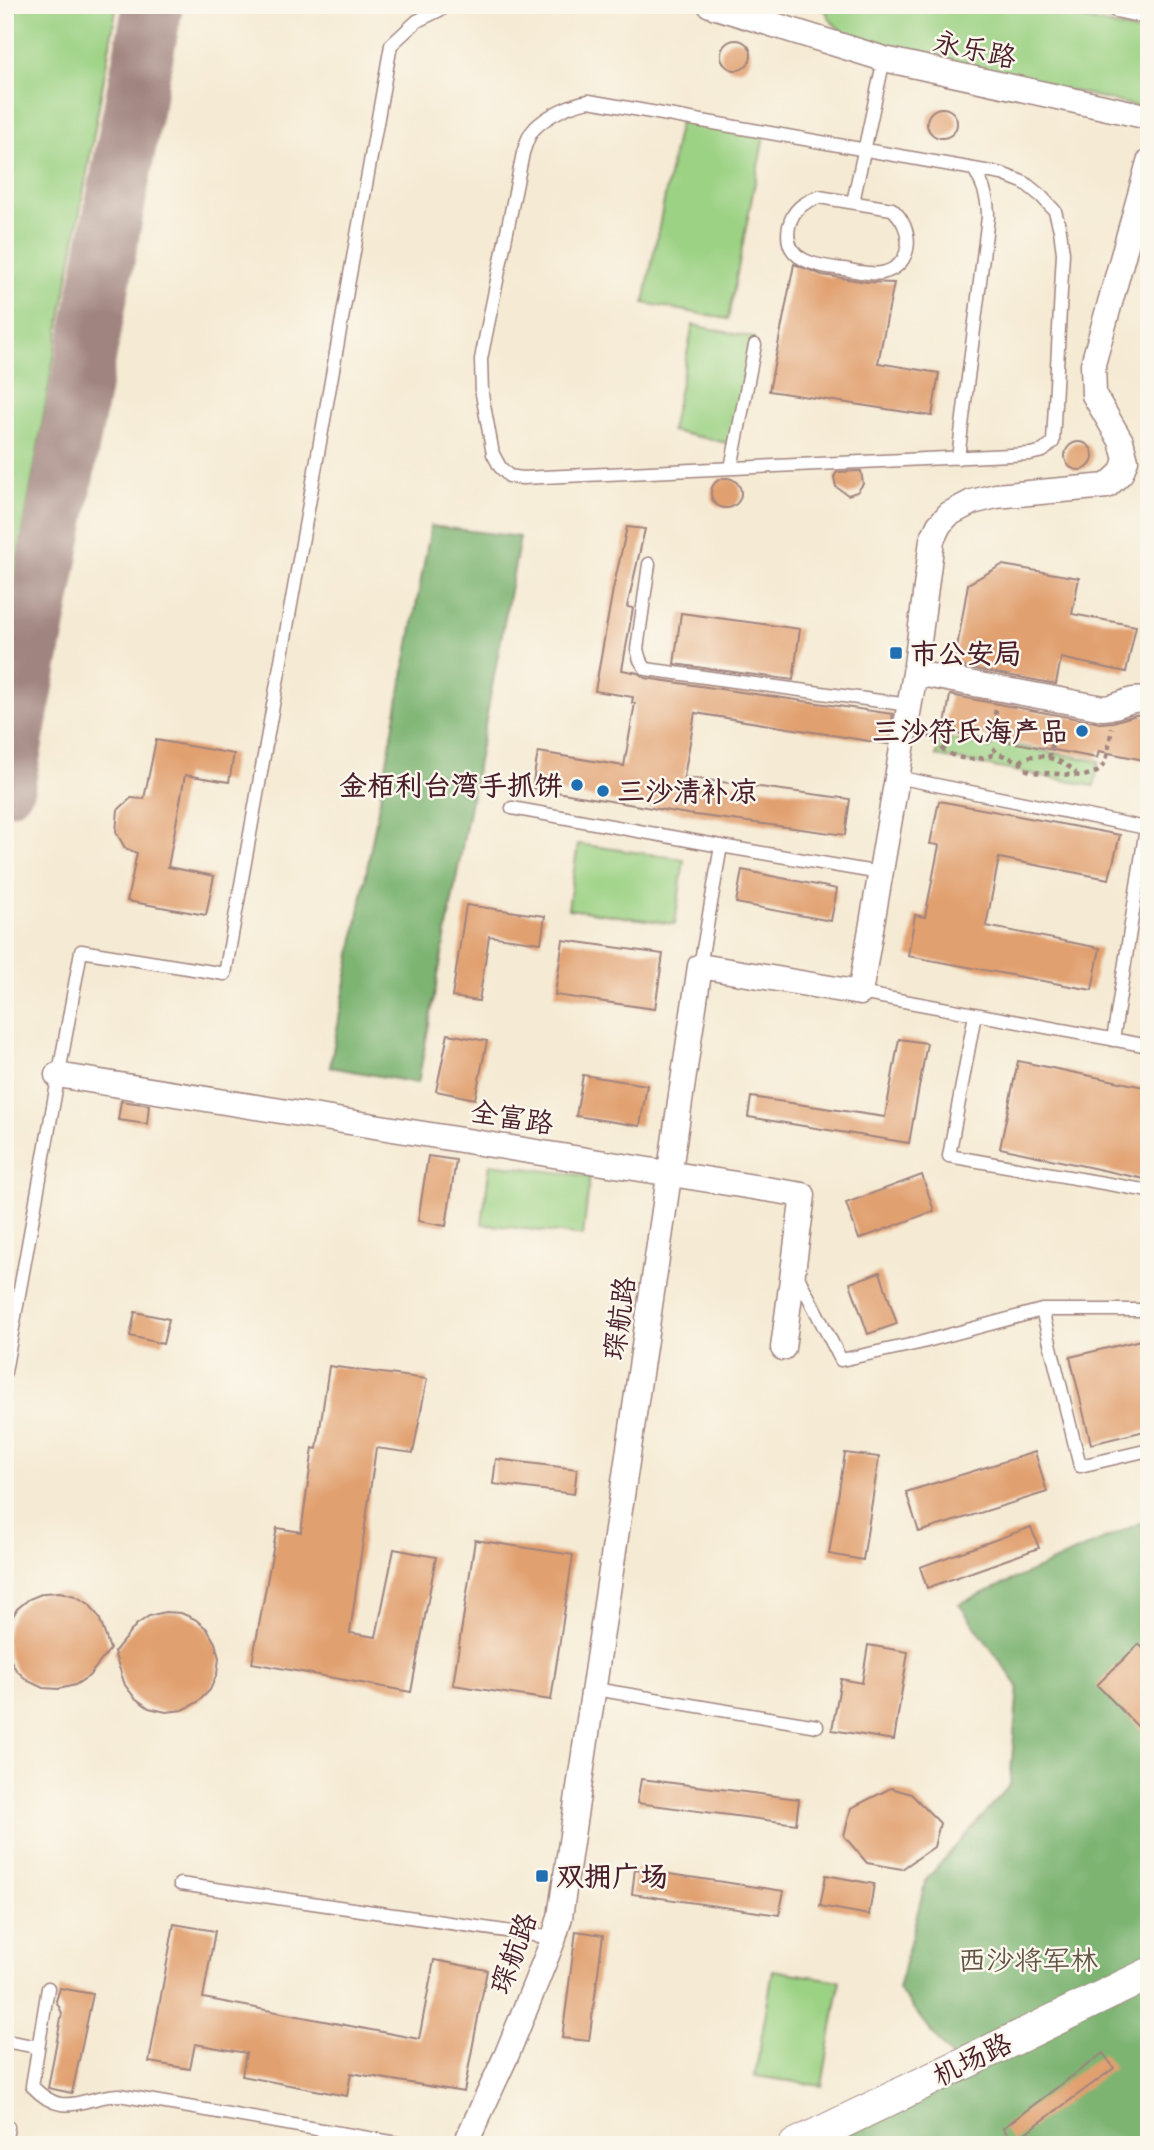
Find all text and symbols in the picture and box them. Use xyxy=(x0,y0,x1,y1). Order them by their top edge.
street label: 永乐路 xyxy=(930,24,1020,75)
place label: 市公安局 xyxy=(910,636,1022,671)
marker: 市公安局 xyxy=(888,645,904,661)
place label: 三沙符氏海产品 xyxy=(872,714,1068,749)
marker: 三沙符氏海产品 xyxy=(1074,723,1090,739)
place label: 金栢利台湾手抓饼 xyxy=(339,768,563,803)
place label: 三沙清补凉 xyxy=(617,774,757,809)
marker: 金栢利台湾手抓饼 xyxy=(569,777,585,793)
marker: 三沙清补凉 xyxy=(595,783,611,799)
street label: 全富路 xyxy=(468,1094,556,1141)
street label: 琛航路 xyxy=(596,1274,643,1362)
place label: 双拥广场 xyxy=(556,1859,668,1894)
marker: 双拥广场 xyxy=(534,1868,550,1884)
street label: 琛航路 xyxy=(483,1908,544,1999)
park label: 西沙将军林 xyxy=(958,1943,1098,1978)
street label: 机场路 xyxy=(927,2025,1018,2094)

